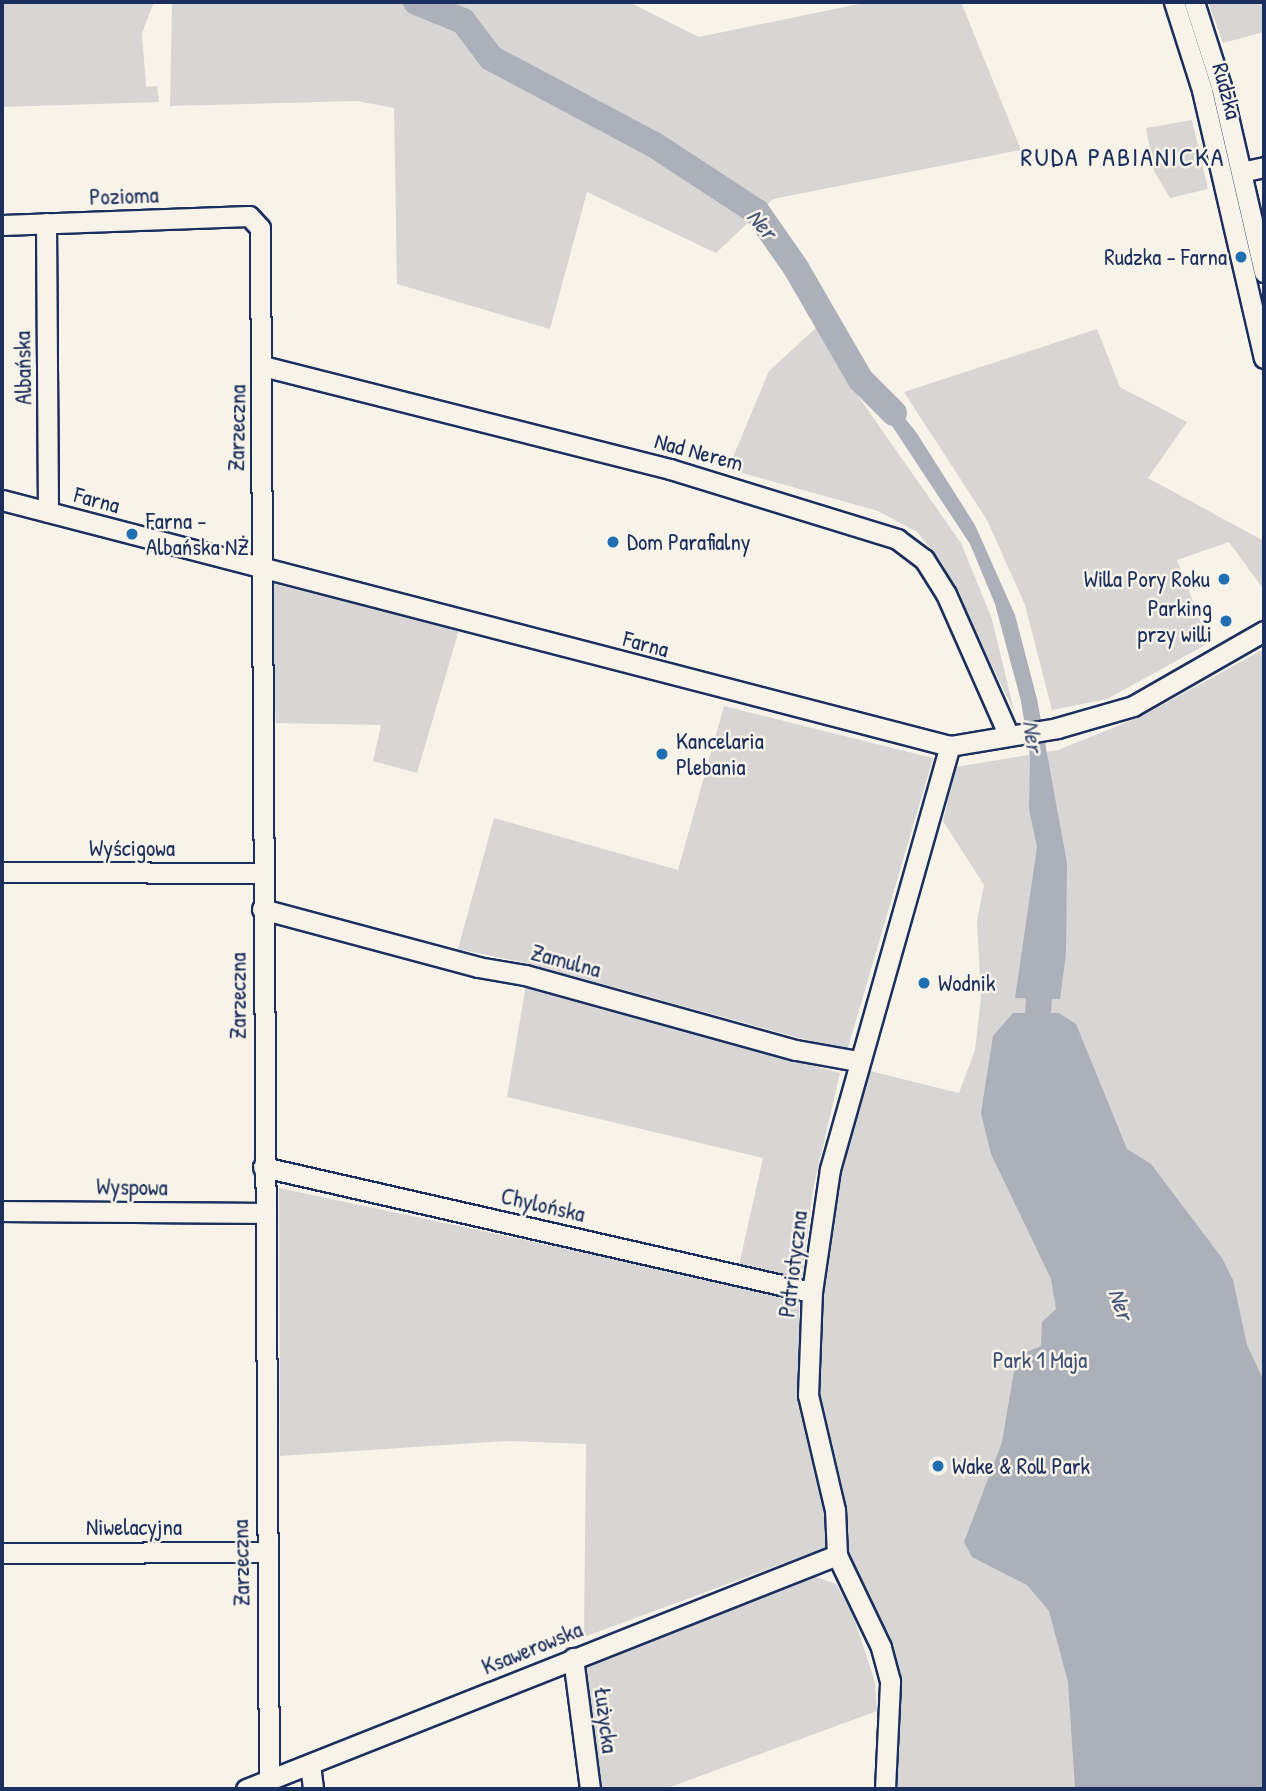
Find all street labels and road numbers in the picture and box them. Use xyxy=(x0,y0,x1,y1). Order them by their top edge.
street label: Rudzka xyxy=(1206,60,1248,122)
street label: Pozioma xyxy=(89,181,159,211)
street label: Albańska xyxy=(9,331,37,405)
street label: Zarzeczna xyxy=(222,384,252,472)
street label: Nad Nerem xyxy=(652,427,746,477)
street label: Farna xyxy=(71,481,123,519)
street label: Farna xyxy=(620,625,672,663)
street label: Wyścigowa xyxy=(89,834,175,862)
street label: Zamulna xyxy=(528,938,604,984)
street label: Zarzeczna xyxy=(224,953,252,1039)
street label: Wyspowa xyxy=(96,1173,168,1201)
street label: Chylońska xyxy=(498,1182,588,1228)
street label: Patriotyczna xyxy=(773,1209,813,1319)
street label: Niwelacyjna xyxy=(86,1513,182,1541)
street label: Zarzeczna xyxy=(226,1519,256,1607)
street label: Ksawerowska xyxy=(478,1615,586,1681)
street label: Łużycka xyxy=(588,1685,624,1755)

